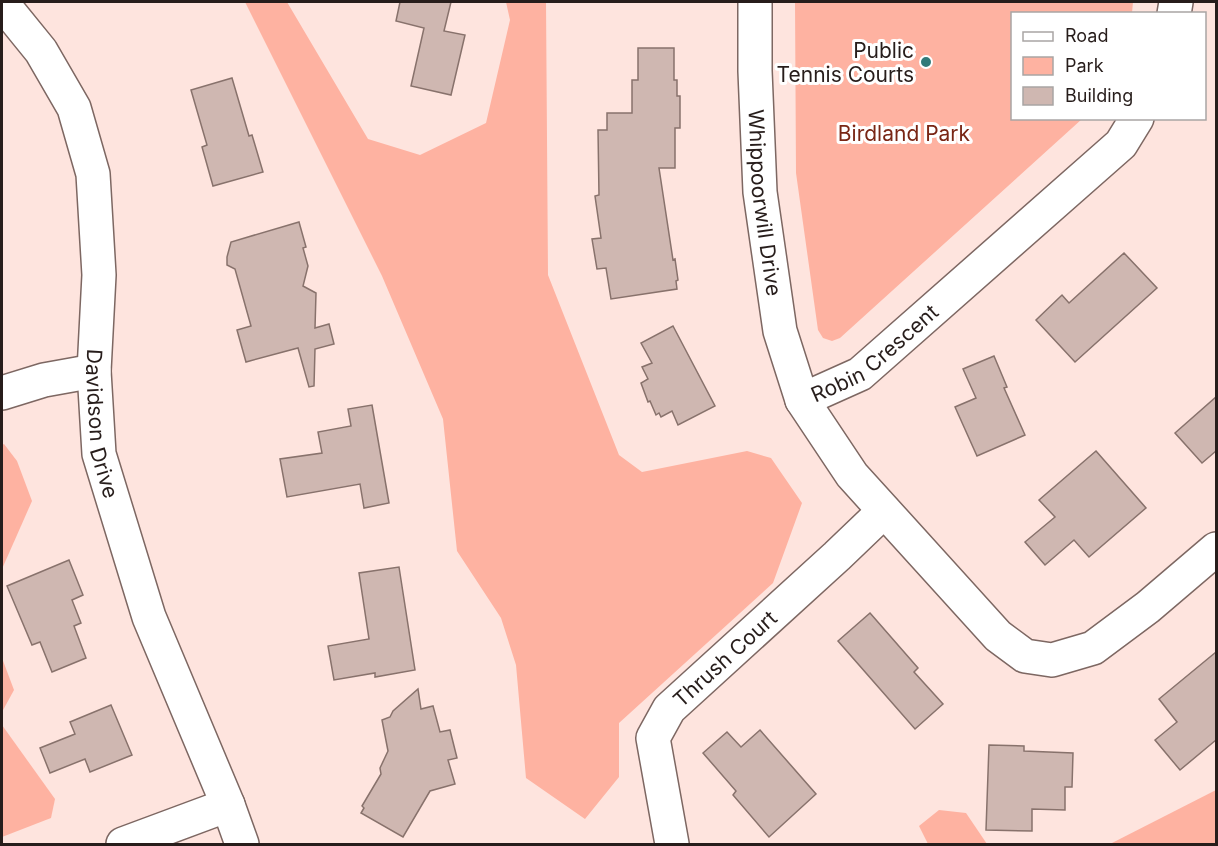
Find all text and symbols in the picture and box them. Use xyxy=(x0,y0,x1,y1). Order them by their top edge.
legend xyxy=(1011,12,1206,120)
text: Road xyxy=(1065,25,1108,46)
place label: Public Tennis Courts xyxy=(777,38,914,87)
marker: Public Tennis Courts xyxy=(919,55,933,69)
text: Park xyxy=(1065,55,1104,76)
text: Building xyxy=(1065,85,1133,106)
street label: Whippoorwill Drive xyxy=(744,109,787,297)
park label: Birdland Park xyxy=(838,121,971,146)
street label: Robin Crescent xyxy=(807,299,943,407)
street label: Davidson Drive xyxy=(81,348,124,501)
street label: Thrush Court xyxy=(668,605,782,712)

